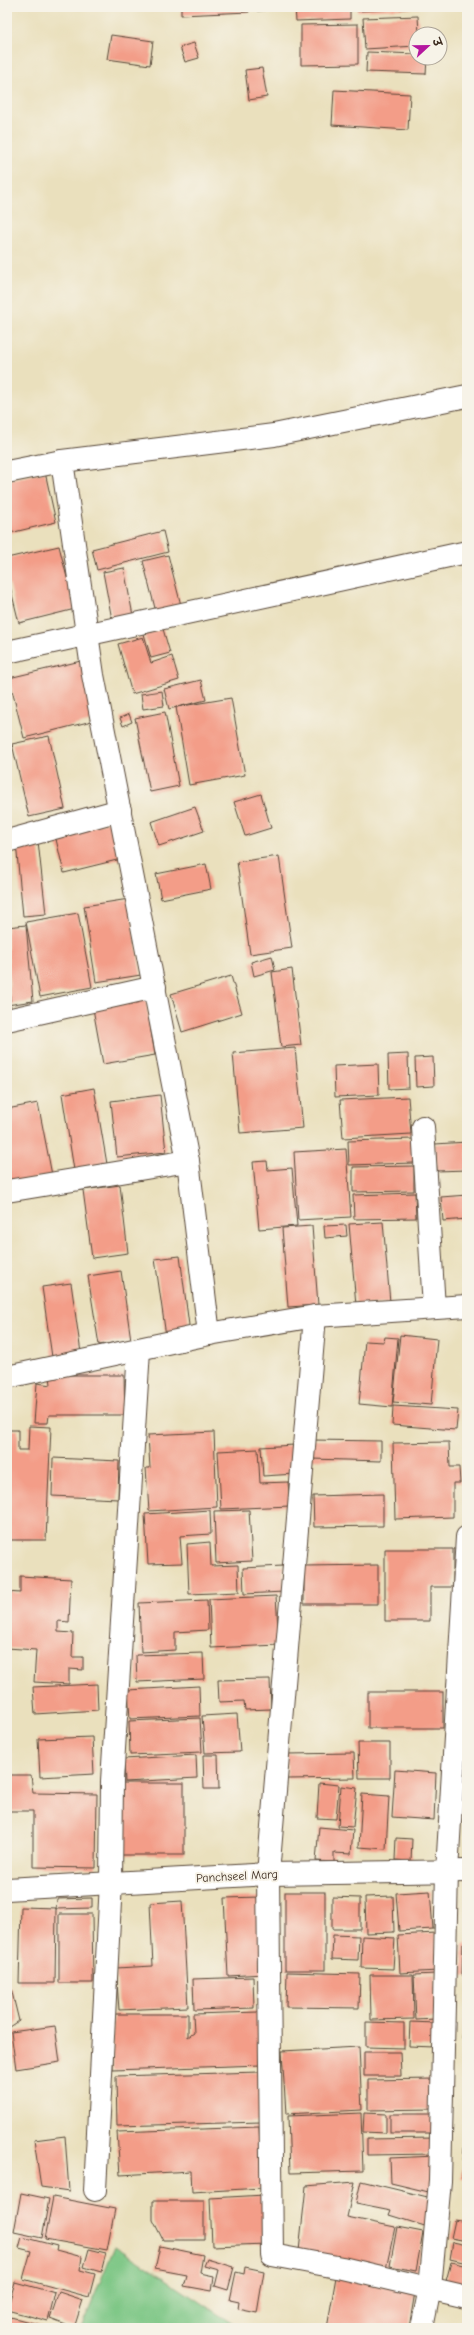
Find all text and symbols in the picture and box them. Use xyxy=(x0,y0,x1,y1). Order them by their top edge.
north arrow xyxy=(408,26,448,66)
text: उ xyxy=(429,36,445,50)
street label: Panchseel Marg xyxy=(196,1867,278,1885)

